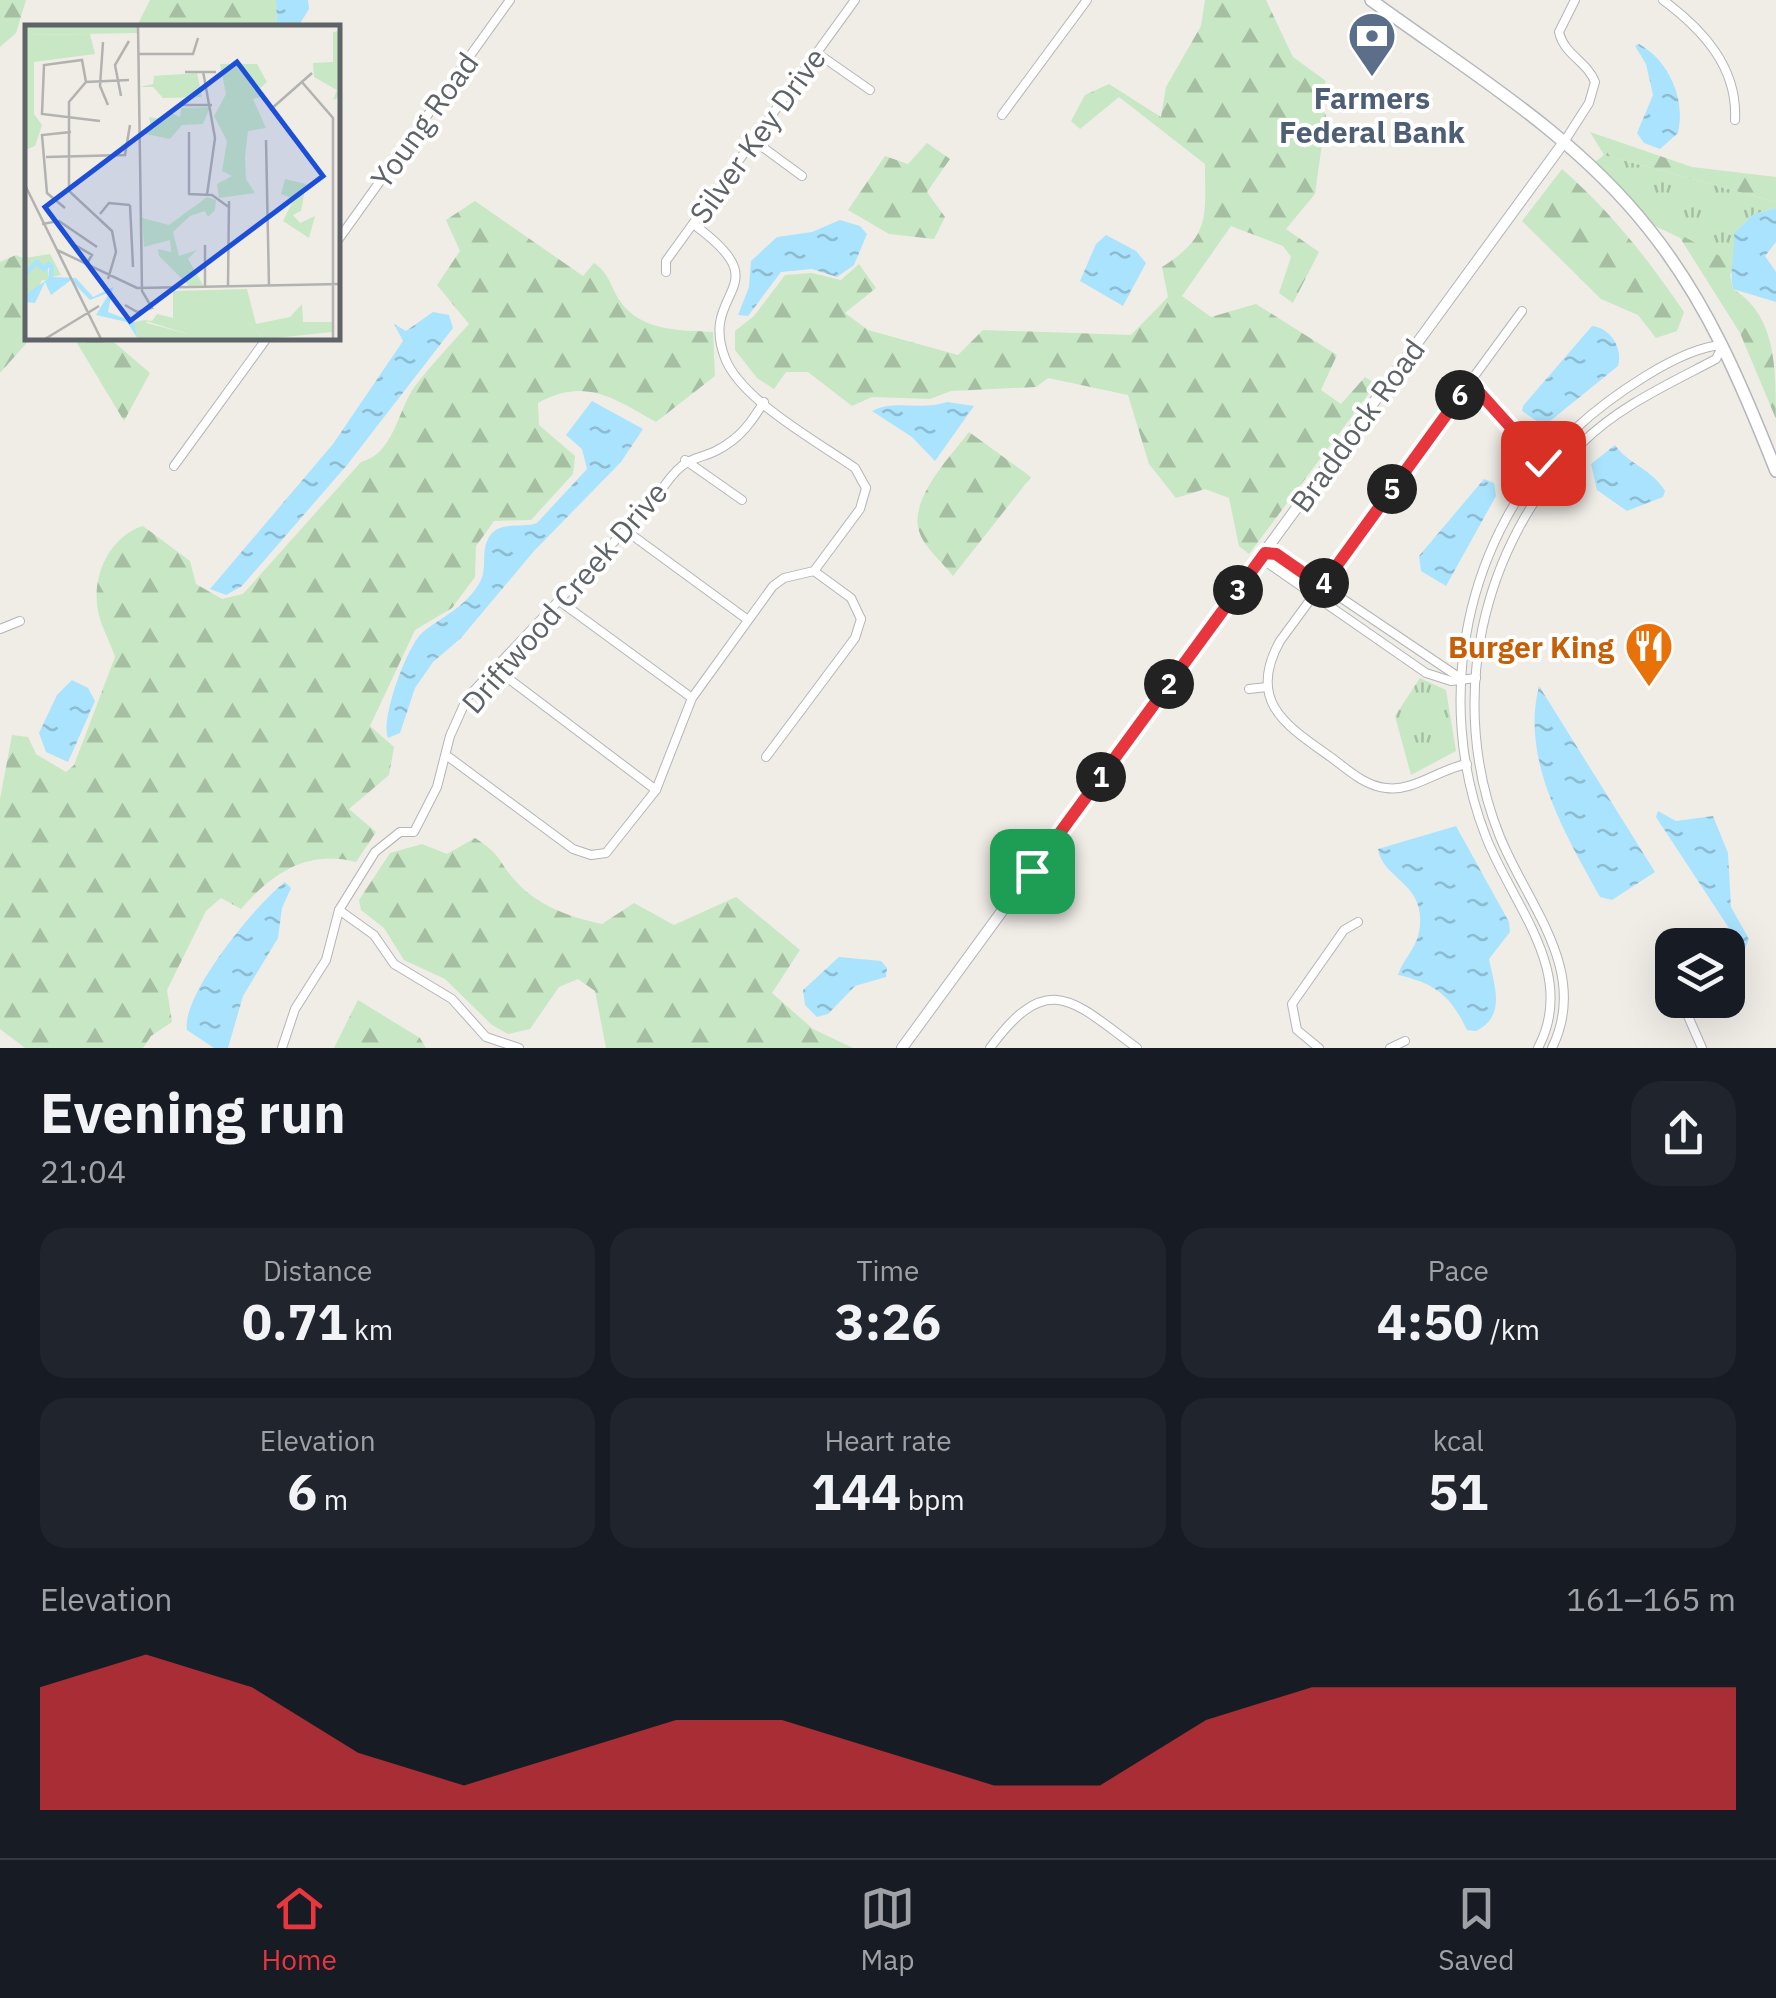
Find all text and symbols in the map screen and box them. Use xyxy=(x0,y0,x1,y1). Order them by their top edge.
bank icon: Farmers Federal Bank xyxy=(1346,10,1398,78)
inset map xyxy=(25,25,340,340)
street label: Silver Key Drive xyxy=(680,39,834,231)
street label: Young Road xyxy=(361,44,487,196)
place label: Farmers Federal Bank xyxy=(1279,78,1466,151)
street label: Braddock Road xyxy=(1281,331,1433,519)
pin: 6 xyxy=(1435,370,1485,420)
text: 6 xyxy=(1452,376,1468,413)
pin xyxy=(1501,421,1586,506)
icon: check xyxy=(1516,436,1571,491)
pin: 5 xyxy=(1367,464,1417,514)
text: 5 xyxy=(1384,470,1400,507)
street label: Driftwood Creek Drive xyxy=(453,473,675,721)
pin: 4 xyxy=(1299,558,1349,608)
text: 4 xyxy=(1316,564,1332,601)
pin: 3 xyxy=(1213,565,1263,615)
text: 3 xyxy=(1230,571,1246,608)
restaurant icon: Burger King xyxy=(1623,620,1675,688)
place label: Burger King xyxy=(1448,627,1614,666)
pin: 2 xyxy=(1144,659,1194,709)
text: 2 xyxy=(1161,665,1177,702)
pin: 1 xyxy=(1076,752,1126,802)
text: 1 xyxy=(1093,758,1109,795)
pin xyxy=(990,829,1075,914)
icon: arrive xyxy=(1005,844,1060,899)
map controls xyxy=(1655,928,1745,1018)
button: layers xyxy=(1655,928,1745,1018)
text: Evening run xyxy=(40,1077,346,1148)
button: share xyxy=(1631,1081,1736,1186)
text: 21:04 xyxy=(40,1150,126,1192)
text: Distance xyxy=(263,1252,372,1289)
text: Time xyxy=(857,1252,919,1289)
text: Pace xyxy=(1428,1252,1489,1289)
text: 0.71 xyxy=(242,1289,348,1354)
text: 3:26 xyxy=(835,1289,941,1354)
text: 4:50 xyxy=(1377,1289,1483,1354)
text: km xyxy=(348,1311,393,1348)
text: /km xyxy=(1483,1311,1540,1348)
text: Elevation xyxy=(260,1422,376,1459)
text: Heart rate xyxy=(824,1422,952,1459)
text: kcal xyxy=(1433,1422,1484,1459)
text: 6 xyxy=(287,1459,317,1524)
text: 144 xyxy=(811,1459,901,1524)
text: 51 xyxy=(1428,1459,1488,1524)
text: m xyxy=(317,1481,348,1518)
text: bpm xyxy=(901,1481,965,1518)
text: Elevation xyxy=(40,1578,173,1620)
text: 161–165 m xyxy=(1566,1578,1736,1620)
tab: Home xyxy=(262,1881,337,1978)
tab: Map xyxy=(860,1881,915,1978)
tab: Saved xyxy=(1438,1881,1514,1978)

